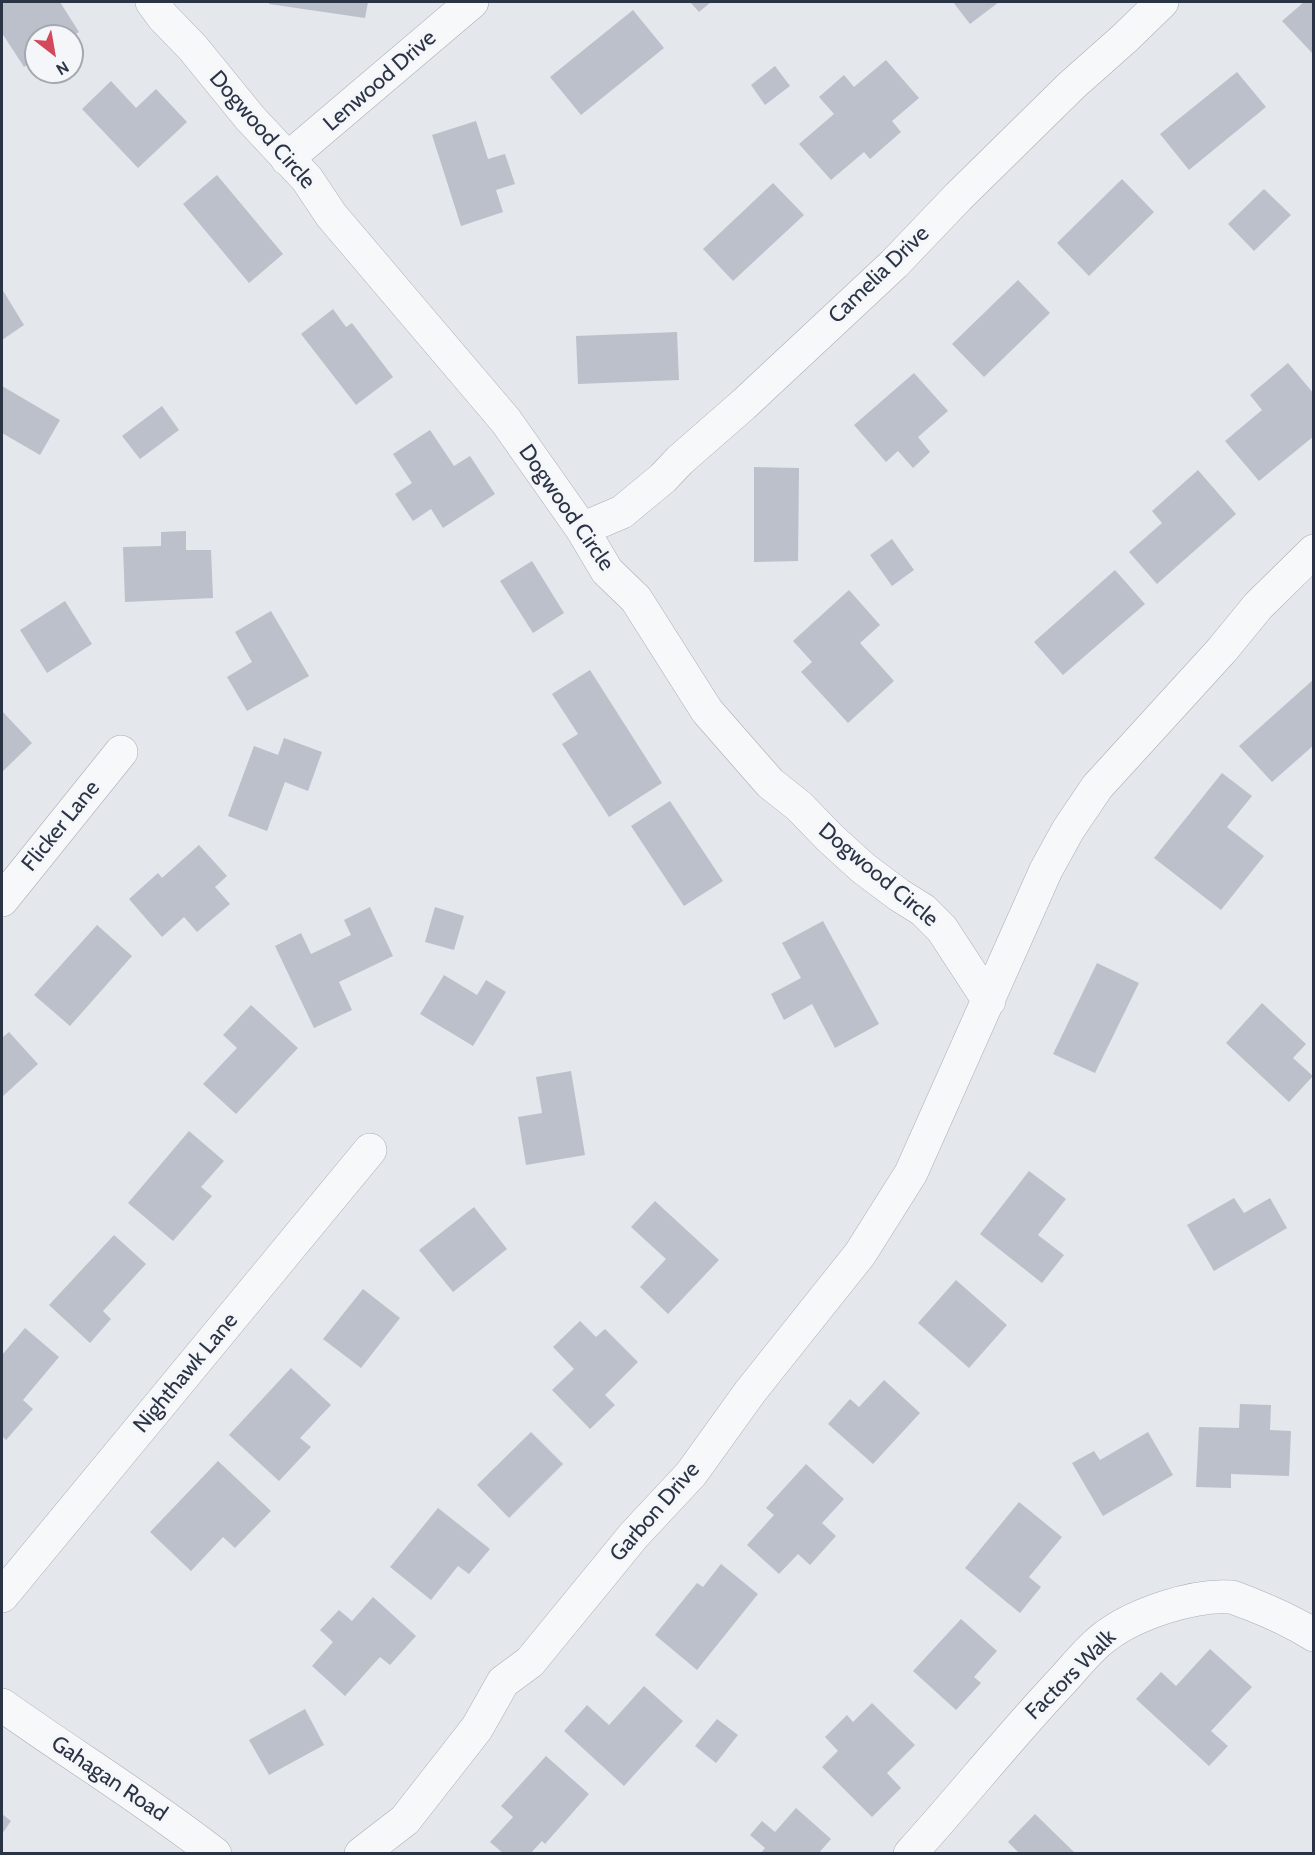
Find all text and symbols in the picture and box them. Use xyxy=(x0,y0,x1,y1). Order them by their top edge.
north arrow xyxy=(24,24,84,84)
street label: Lenwood Drive xyxy=(318,25,442,137)
text: N xyxy=(53,57,72,79)
street label: Dogwood Circle xyxy=(203,65,321,195)
street label: Camelia Drive xyxy=(823,221,935,329)
street label: Dogwood Circle xyxy=(513,440,619,576)
street label: Flicker Lane xyxy=(16,775,106,877)
street label: Dogwood Circle xyxy=(813,817,943,933)
street label: Nighthawk Lane xyxy=(128,1308,244,1438)
street label: Garbon Drive xyxy=(605,1457,705,1567)
street label: Factors Walk xyxy=(1020,1624,1122,1726)
street label: Gahagan Road xyxy=(46,1731,172,1827)

